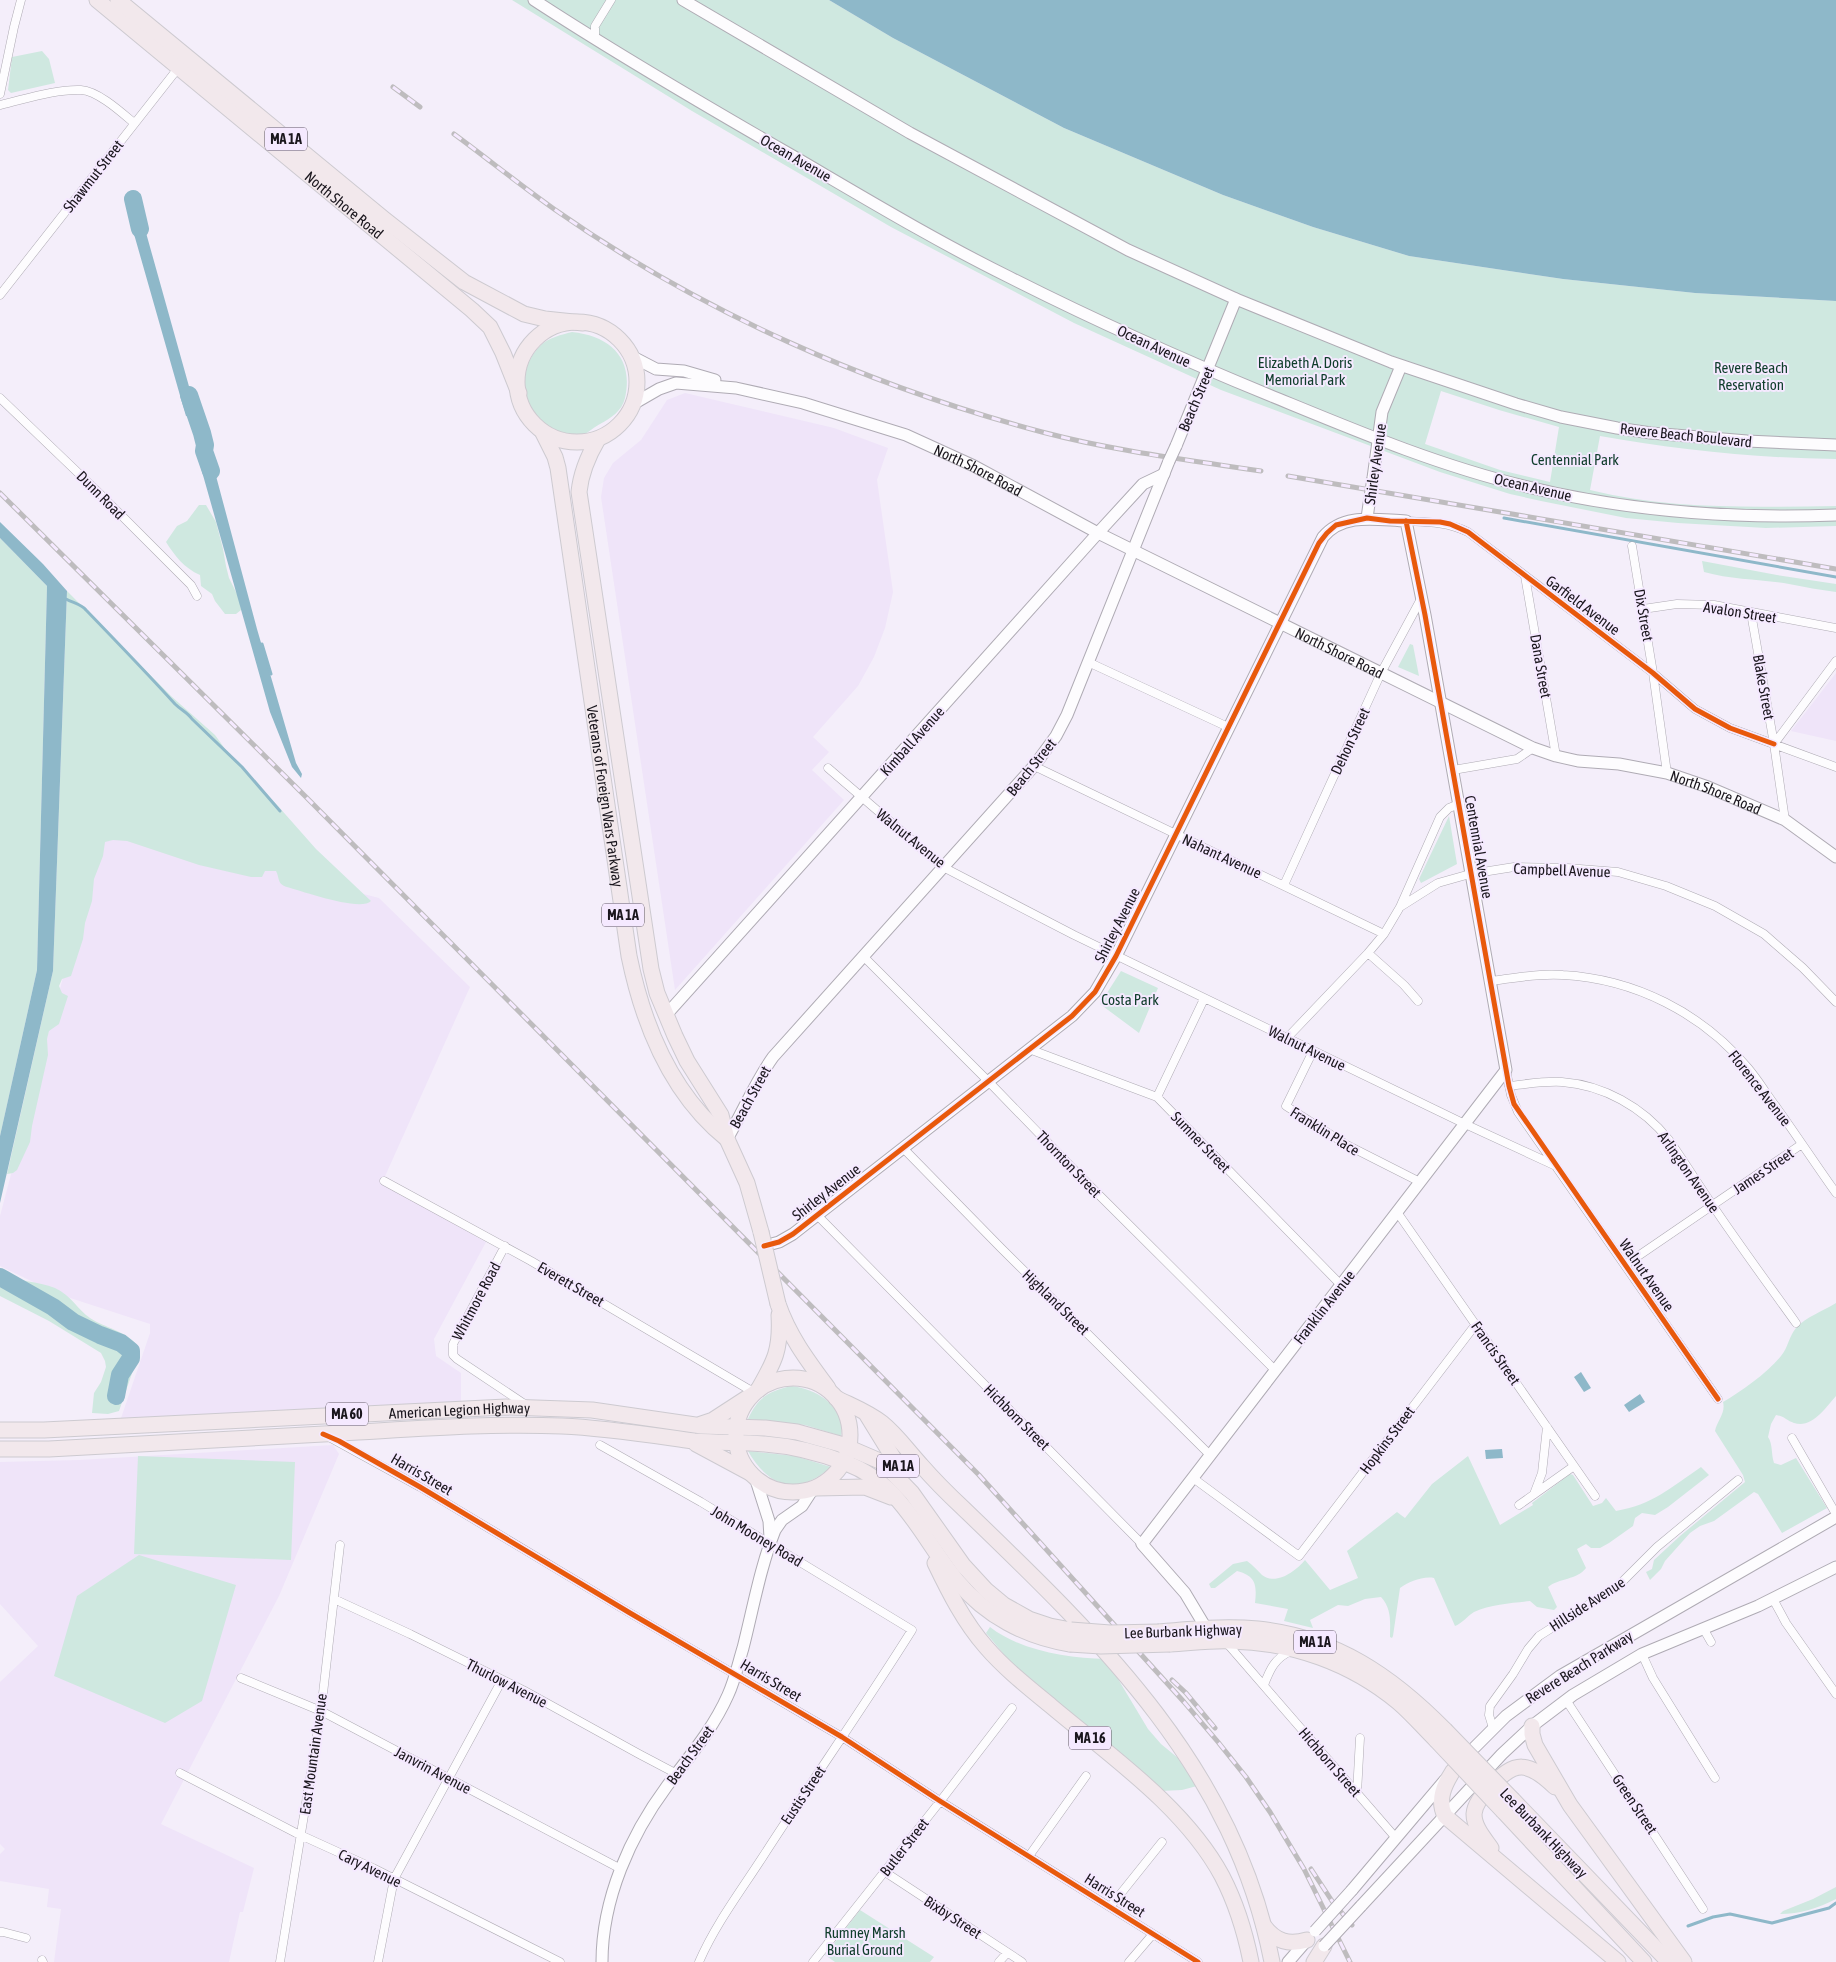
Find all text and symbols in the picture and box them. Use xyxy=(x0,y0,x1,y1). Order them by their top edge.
road number: MA 1A xyxy=(265,128,307,150)
street label: Ocean Avenue xyxy=(758,131,835,185)
street label: Shawmut Street xyxy=(60,137,126,215)
street label: North Shore Road xyxy=(302,167,387,242)
street label: Ocean Avenue xyxy=(1115,322,1194,370)
park label: Elizabeth A. Doris Memorial Park xyxy=(1258,354,1352,388)
park label: Revere Beach Reservation xyxy=(1714,359,1788,393)
street label: Beach Street xyxy=(1175,364,1217,434)
street label: Revere Beach Boulevard xyxy=(1619,420,1753,450)
street label: Shirley Avenue xyxy=(1361,422,1389,506)
street label: North Shore Road xyxy=(932,441,1025,499)
park label: Centennial Park xyxy=(1531,451,1619,468)
street label: Dunn Road xyxy=(73,467,129,523)
street label: Ocean Avenue xyxy=(1493,470,1574,504)
street label: Garfield Avenue xyxy=(1543,572,1623,638)
street label: Dix Street xyxy=(1631,587,1657,643)
street label: Avalon Street xyxy=(1702,598,1778,626)
street label: North Shore Road xyxy=(1293,623,1387,681)
street label: Dana Street xyxy=(1527,633,1555,699)
street label: Blake Street xyxy=(1750,653,1778,721)
street label: Kimball Avenue xyxy=(877,703,948,779)
street label: Veterans of Foreign Wars Parkway xyxy=(584,704,627,888)
street label: Dehon Street xyxy=(1327,705,1373,777)
street label: Beach Street xyxy=(1003,735,1059,799)
street label: North Shore Road xyxy=(1668,766,1764,817)
street label: Centennial Avenue xyxy=(1462,794,1496,900)
street label: Walnut Avenue xyxy=(873,805,949,871)
street label: Nahant Avenue xyxy=(1180,830,1264,882)
street label: Campbell Avenue xyxy=(1513,860,1611,880)
street label: Shirley Avenue xyxy=(1091,885,1143,965)
road number: MA 1A xyxy=(602,904,644,926)
park label: Costa Park xyxy=(1101,991,1159,1008)
street label: Walnut Avenue xyxy=(1266,1022,1349,1074)
street label: Florence Avenue xyxy=(1725,1047,1795,1129)
street label: Beach Street xyxy=(726,1063,774,1131)
street label: Franklin Place xyxy=(1287,1103,1363,1159)
street label: Sumner Street xyxy=(1168,1108,1234,1176)
street label: Thornton Street xyxy=(1033,1127,1105,1201)
street label: Arlington Avenue xyxy=(1655,1128,1723,1216)
street label: James Street xyxy=(1729,1144,1797,1198)
street label: Shirley Avenue xyxy=(789,1160,864,1224)
street label: Walnut Avenue xyxy=(1616,1236,1678,1314)
street label: Everett Street xyxy=(535,1258,607,1310)
street label: Whitmore Road xyxy=(448,1259,504,1343)
street label: Highland Street xyxy=(1019,1266,1093,1338)
street label: Franklin Avenue xyxy=(1290,1267,1358,1347)
street label: Francis Street xyxy=(1468,1318,1524,1388)
street label: Hichborn Street xyxy=(981,1381,1053,1453)
street label: American Legion Highway xyxy=(388,1398,531,1421)
road number: MA 60 xyxy=(326,1402,368,1426)
street label: Hopkins Street xyxy=(1356,1403,1418,1477)
street label: Harris Street xyxy=(388,1450,456,1498)
road number: MA 1A xyxy=(877,1454,919,1478)
street label: John Mooney Road xyxy=(708,1502,806,1570)
street label: Hillside Avenue xyxy=(1546,1573,1628,1635)
street label: Lee Burbank Highway xyxy=(1124,1620,1242,1642)
street label: Revere Beach Parkway xyxy=(1522,1627,1636,1707)
road number: MA 1A xyxy=(1294,1630,1336,1654)
street label: Thurlow Avenue xyxy=(464,1655,550,1711)
street label: Harris Street xyxy=(737,1655,805,1705)
street label: East Mountain Avenue xyxy=(296,1692,330,1816)
street label: Beach Street xyxy=(663,1722,717,1788)
street label: Hichborn Street xyxy=(1295,1724,1365,1800)
road number: MA 16 xyxy=(1069,1726,1111,1750)
street label: Janvrin Avenue xyxy=(392,1743,474,1797)
street label: Eustis Street xyxy=(777,1762,829,1828)
street label: Green Street xyxy=(1609,1771,1661,1837)
street label: Lee Burbank Highway xyxy=(1497,1785,1591,1881)
street label: Butler Street xyxy=(876,1815,932,1879)
street label: Cary Avenue xyxy=(336,1845,404,1891)
street label: Harris Street xyxy=(1082,1870,1148,1920)
street label: Bixby Street xyxy=(921,1892,985,1942)
park label: Rumney Marsh Burial Ground xyxy=(824,1924,906,1958)

